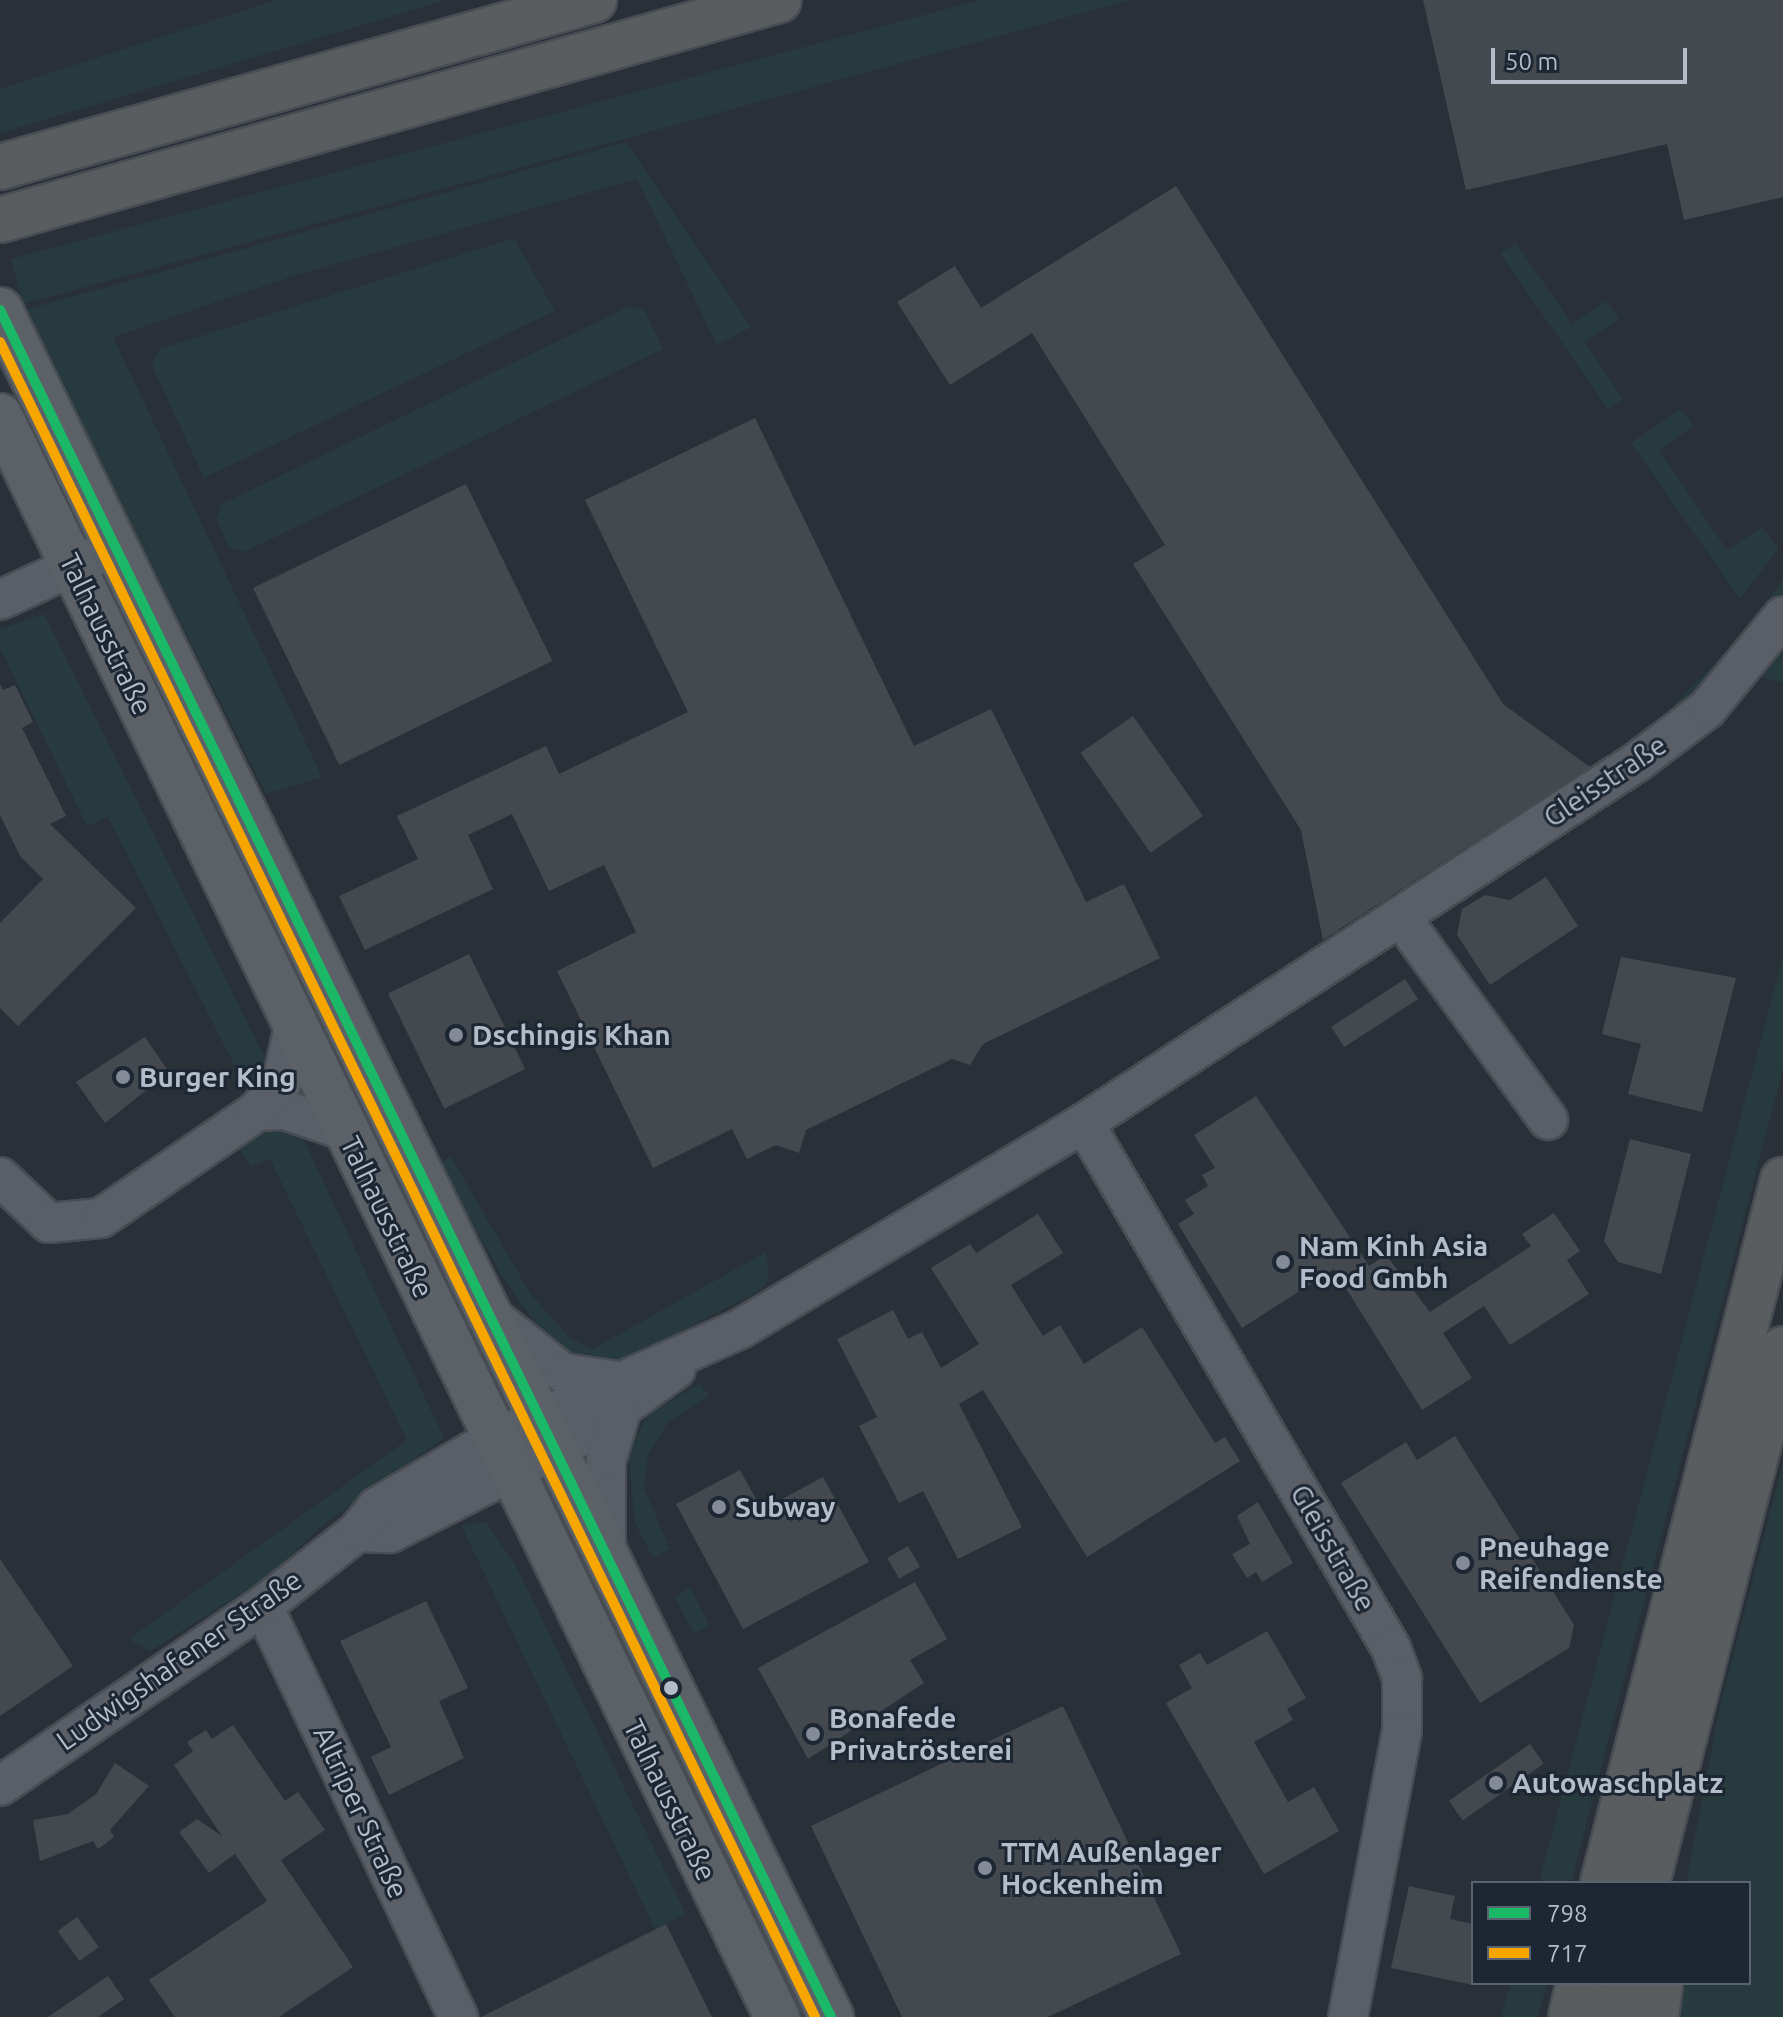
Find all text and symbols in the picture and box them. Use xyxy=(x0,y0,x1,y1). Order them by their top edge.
scale bar xyxy=(1495,32,1691,82)
text: 50 m xyxy=(1505,48,1558,75)
street label: Talhausstraße xyxy=(52,548,160,720)
street label: Gleisstraße xyxy=(1537,728,1673,834)
place label: Dschingis Khan xyxy=(472,1018,671,1052)
marker: Dschingis Khan xyxy=(447,1026,465,1044)
place label: Burger King xyxy=(139,1060,296,1094)
marker: Burger King xyxy=(114,1068,132,1086)
street label: Talhausstraße xyxy=(333,1131,441,1303)
place label: Nam Kinh Asia Food Gmbh xyxy=(1299,1229,1488,1295)
marker: Nam Kinh Asia Food Gmbh xyxy=(1274,1253,1292,1271)
street label: Gleisstraße xyxy=(1283,1479,1383,1617)
place label: Subway xyxy=(735,1490,835,1524)
marker: Subway xyxy=(710,1498,728,1516)
place label: Pneuhage Reifendienste xyxy=(1479,1530,1663,1596)
marker: Pneuhage Reifendienste xyxy=(1454,1554,1472,1572)
street label: Ludwigshafener Straße xyxy=(50,1563,308,1757)
unlabelled marker xyxy=(663,1680,679,1696)
place label: Bonafede Privatrösterei xyxy=(829,1701,1012,1767)
street label: Talhausstraße xyxy=(616,1714,724,1886)
street label: Altriper Straße xyxy=(307,1721,415,1903)
marker: Bonafede Privatrösterei xyxy=(804,1725,822,1743)
place label: Autowaschplatz xyxy=(1512,1766,1723,1800)
marker: Autowaschplatz xyxy=(1487,1774,1505,1792)
place label: TTM Außenlager Hockenheim xyxy=(1001,1835,1222,1901)
marker: TTM Außenlager Hockenheim xyxy=(976,1859,994,1877)
legend xyxy=(1471,1881,1751,1985)
text: 798 xyxy=(1547,1900,1588,1927)
text: 717 xyxy=(1547,1940,1588,1967)

